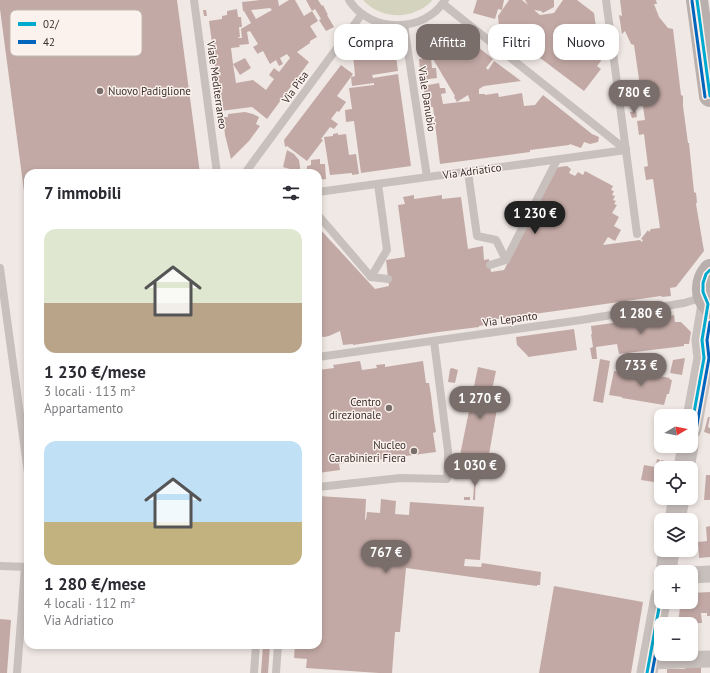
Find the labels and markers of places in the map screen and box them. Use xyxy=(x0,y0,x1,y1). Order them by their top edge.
pin: 780 € xyxy=(606,80,662,114)
place label: Nuovo Padiglione xyxy=(108,84,191,98)
marker: Nuovo Padiglione xyxy=(95,86,105,96)
pin: 1 230 € xyxy=(498,201,572,235)
pin: 1 280 € xyxy=(604,301,678,335)
pin: 733 € xyxy=(613,353,669,387)
pin: 1 270 € xyxy=(443,386,517,420)
place label: Centro direzionale xyxy=(329,395,381,422)
marker: Centro direzionale xyxy=(384,403,394,413)
place label: Nucleo Carabinieri Fiera xyxy=(329,438,406,465)
marker: Nucleo Carabinieri Fiera xyxy=(409,446,419,456)
pin: 1 030 € xyxy=(438,453,512,487)
pin: 767 € xyxy=(358,540,414,574)

